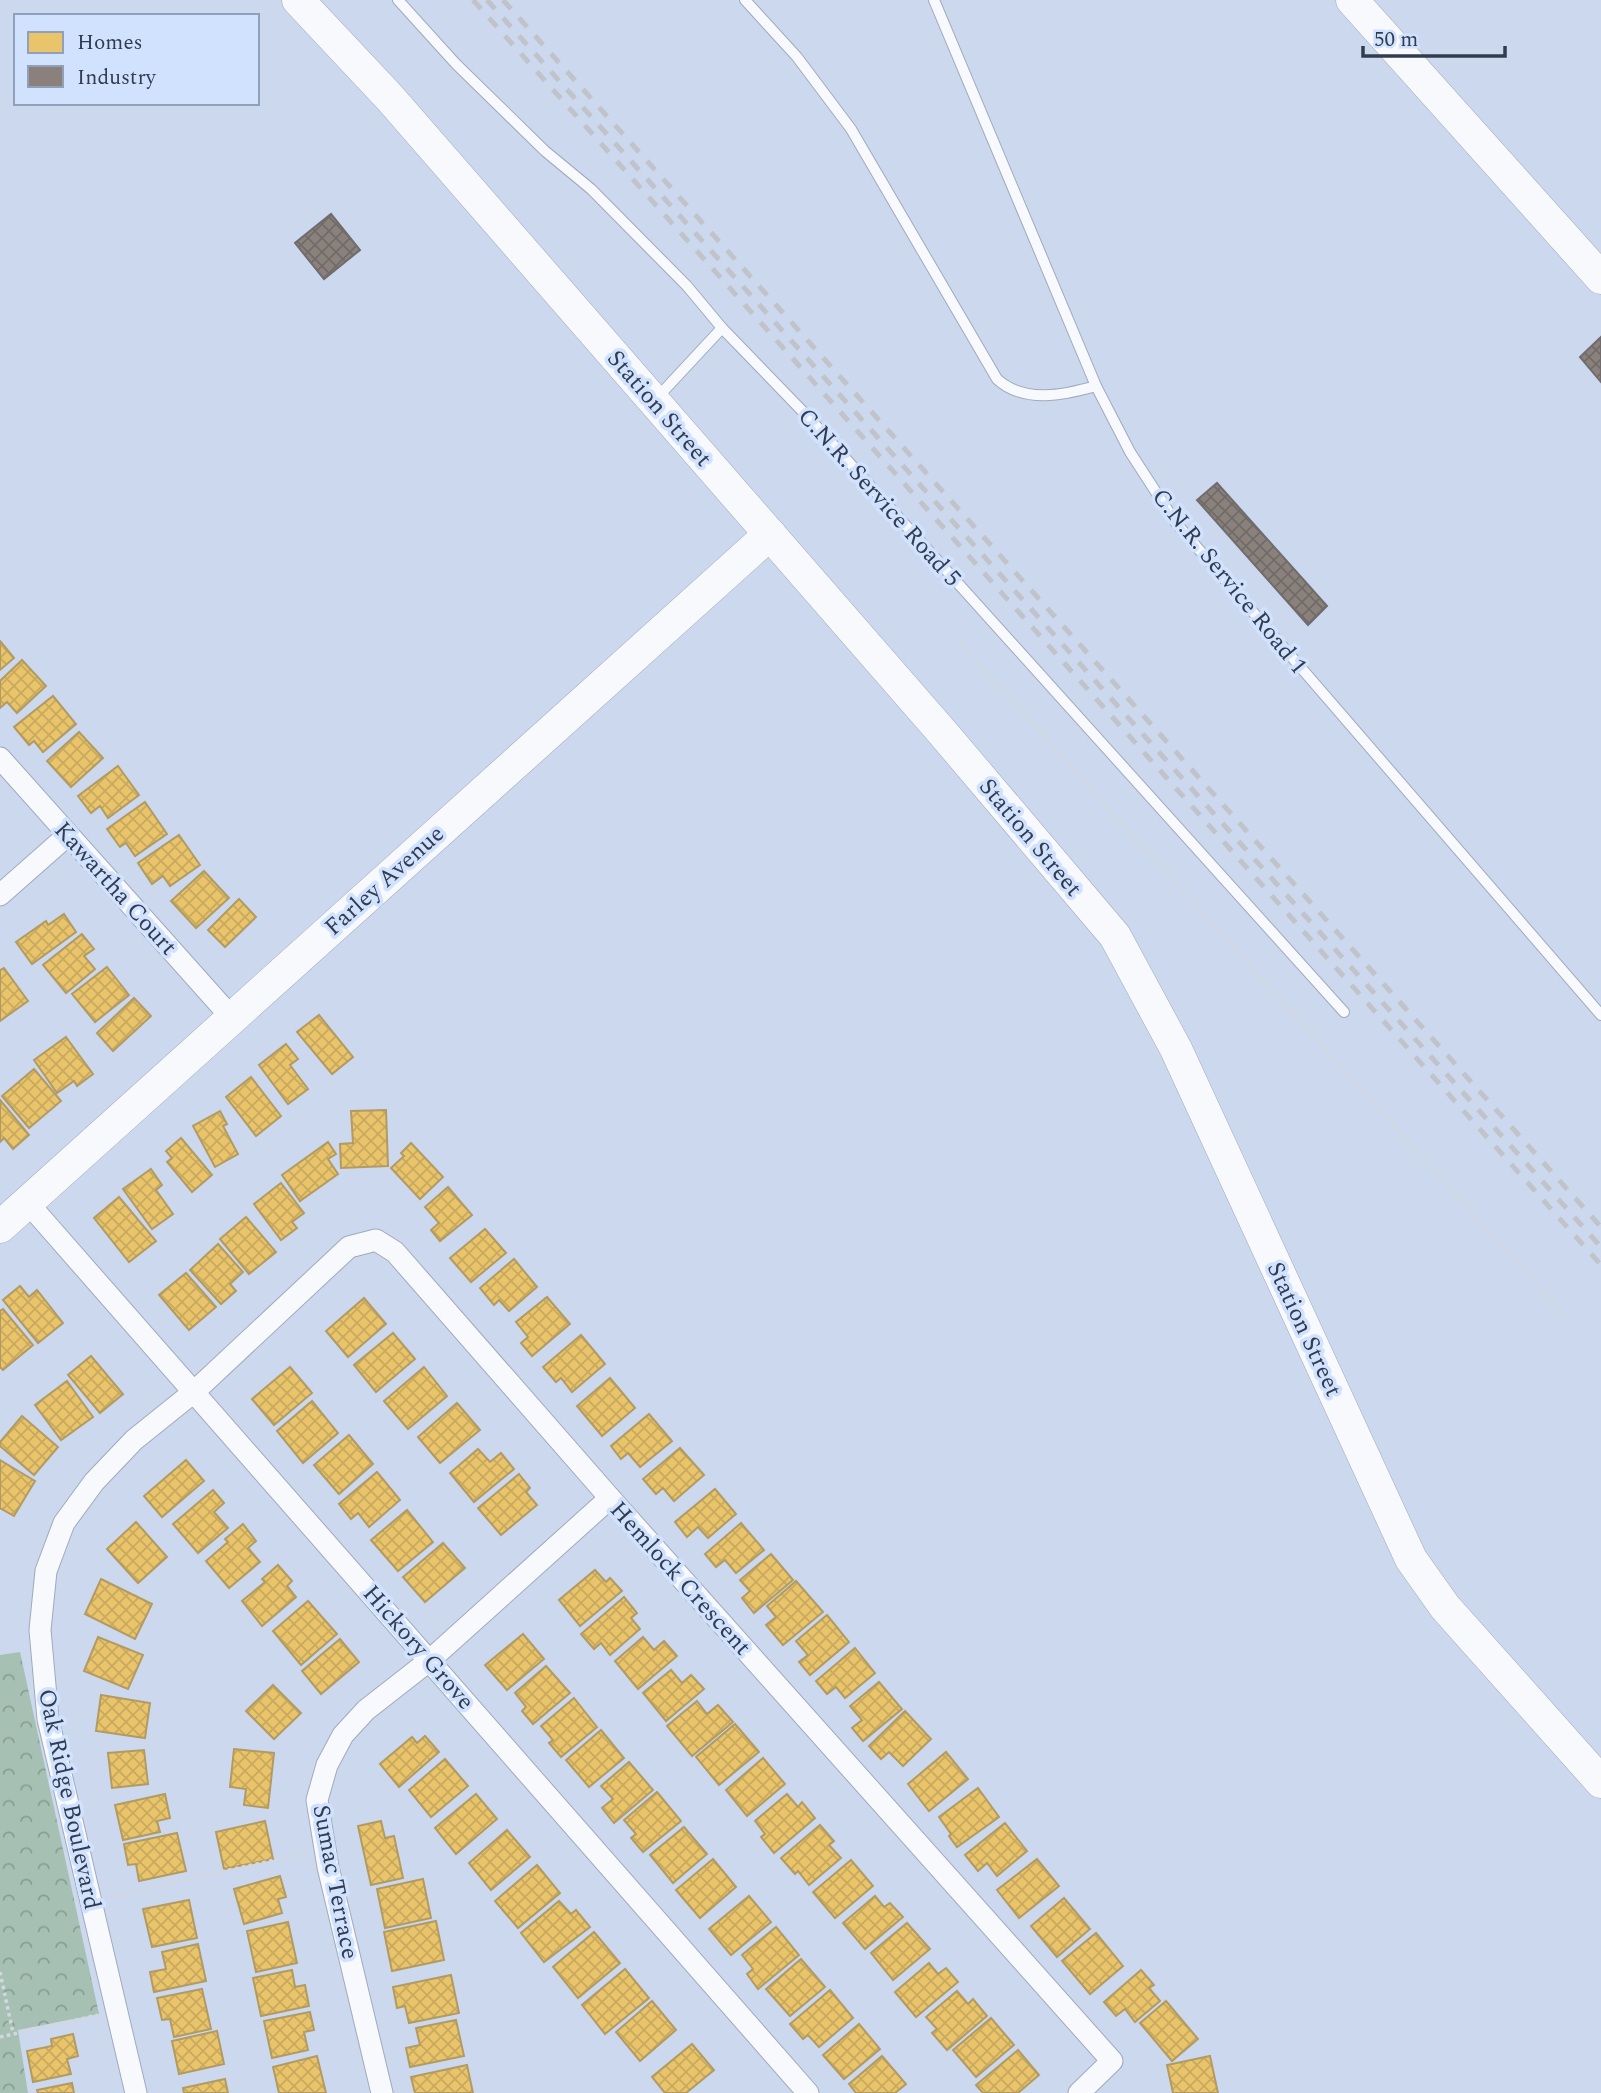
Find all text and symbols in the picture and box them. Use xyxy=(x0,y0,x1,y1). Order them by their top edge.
legend xyxy=(14,14,259,105)
scale bar xyxy=(1363,14,1505,58)
text: 50 m xyxy=(1374,24,1418,56)
text: Homes xyxy=(77,27,143,59)
text: Industry xyxy=(77,62,157,94)
street label: Station Street xyxy=(598,342,720,475)
street label: C.N.R. Service Road 5 xyxy=(789,400,970,595)
street label: C.N.R. Service Road 1 xyxy=(1143,481,1316,682)
street label: Station Street xyxy=(970,770,1091,905)
street label: Kawartha Court xyxy=(45,814,185,964)
street label: Farley Avenue xyxy=(317,817,453,945)
street label: Station Street xyxy=(1257,1256,1351,1403)
street label: Hemlock Crescent xyxy=(601,1493,760,1664)
street label: Hickory Grove xyxy=(354,1577,483,1718)
street label: Oak Ridge Boulevard xyxy=(28,1685,110,1913)
street label: Sumac Terrace xyxy=(302,1802,368,1963)

